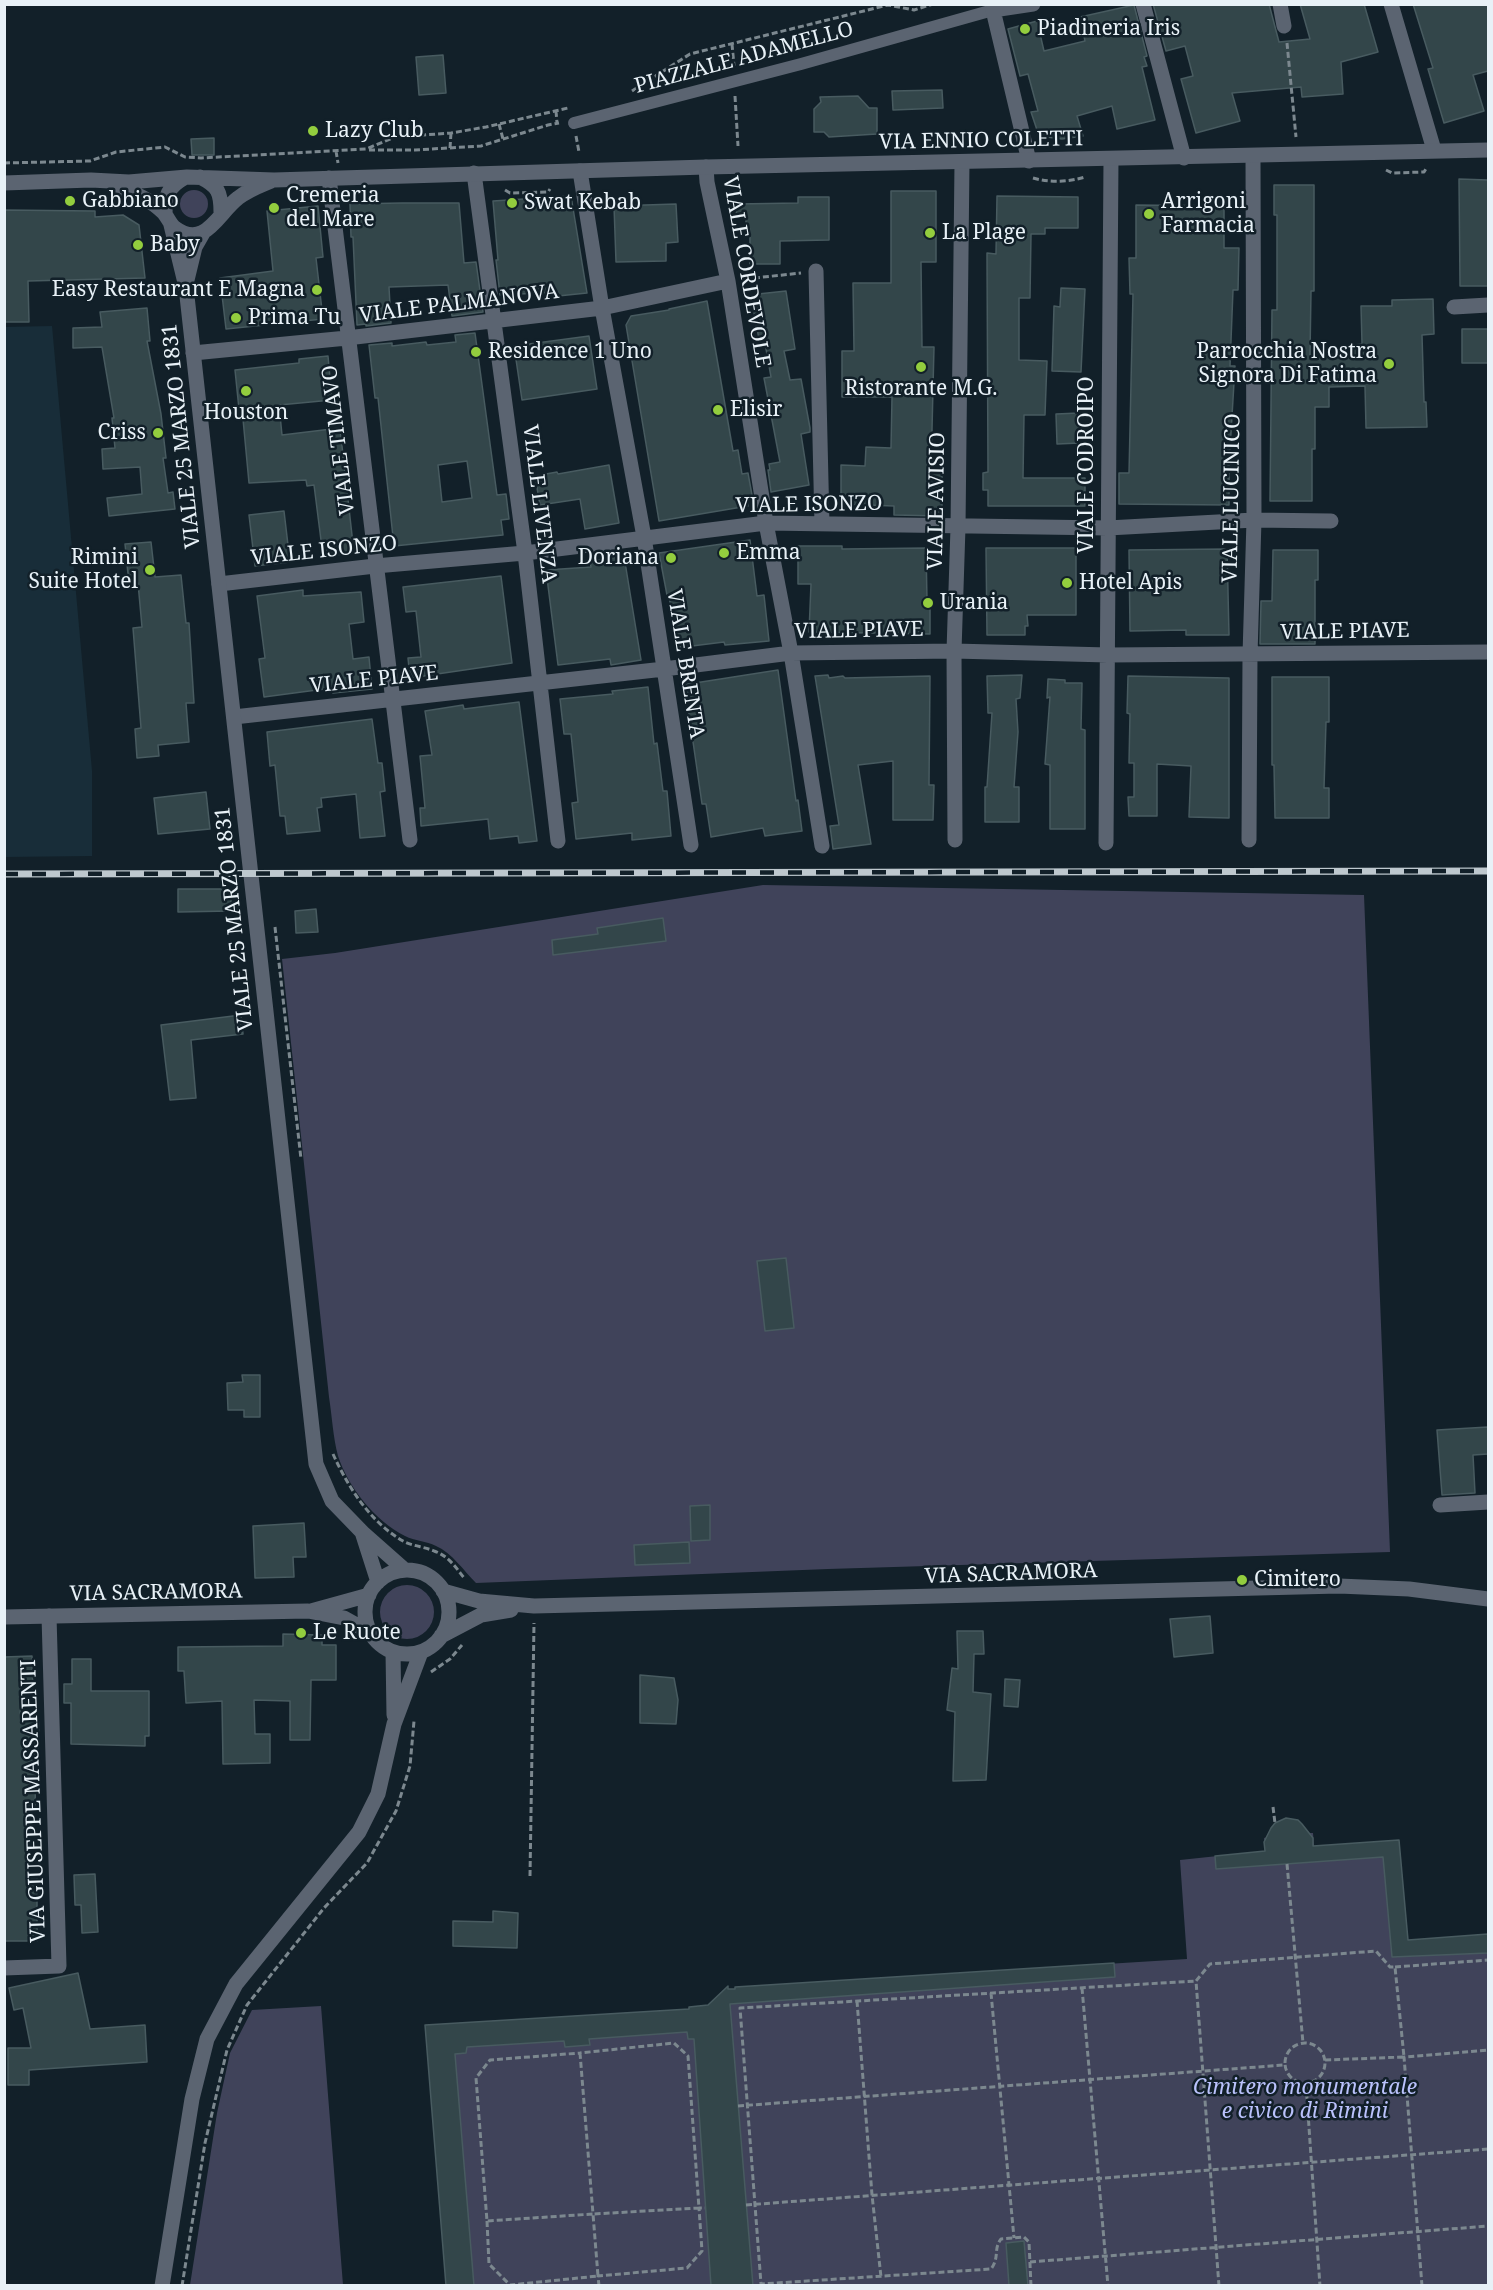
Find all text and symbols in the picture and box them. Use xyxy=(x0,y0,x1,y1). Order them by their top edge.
place label: Piadineria Iris xyxy=(1037,16,1180,42)
street label: PIAZZALE ADAMELLO xyxy=(632,17,856,99)
marker: Piadineria Iris xyxy=(1018,22,1032,36)
place label: Lazy Club xyxy=(325,118,424,144)
marker: Lazy Club xyxy=(306,124,320,138)
street label: VIA ENNIO COLETTI xyxy=(879,127,1083,155)
street label: VIALE CORDEVOLE xyxy=(717,174,775,370)
place label: Cremeria del Mare xyxy=(286,183,380,233)
place label: Gabbiano xyxy=(82,188,179,214)
place label: Arrigoni Farmacia xyxy=(1161,189,1255,239)
place label: Swat Kebab xyxy=(524,190,641,216)
marker: Gabbiano xyxy=(63,194,77,208)
marker: Swat Kebab xyxy=(505,196,519,210)
marker: Cremeria del Mare xyxy=(267,201,281,215)
marker: Arrigoni Farmacia xyxy=(1142,207,1156,221)
place label: La Plage xyxy=(942,220,1026,246)
marker: La Plage xyxy=(923,226,937,240)
place label: Baby xyxy=(150,232,200,258)
marker: Baby xyxy=(131,238,145,252)
place label: Easy Restaurant E Magna xyxy=(52,277,305,303)
street label: VIALE PALMANOVA xyxy=(358,279,560,329)
marker: Easy Restaurant E Magna xyxy=(310,283,324,297)
place label: Prima Tu xyxy=(248,305,341,331)
marker: Prima Tu xyxy=(229,311,243,325)
street label: VIALE 25 MARZO 1831 xyxy=(158,322,206,550)
place label: Residence 1 Uno xyxy=(488,339,652,365)
place label: Parrocchia Nostra Signora Di Fatima xyxy=(1196,339,1377,389)
marker: Residence 1 Uno xyxy=(469,345,483,359)
marker: Parrocchia Nostra Signora Di Fatima xyxy=(1382,357,1396,371)
marker: Ristorante M.G. xyxy=(914,360,928,374)
street label: VIALE TIMAVO xyxy=(317,364,361,516)
place label: Ristorante M.G. xyxy=(844,376,998,402)
street label: VIALE CODROIPO xyxy=(1074,377,1100,553)
marker: Houston xyxy=(239,384,253,398)
place label: Elisir xyxy=(730,397,782,423)
place label: Houston xyxy=(204,400,288,426)
marker: Elisir xyxy=(711,403,725,417)
street label: VIALE LUCINICO xyxy=(1218,413,1246,583)
place label: Criss xyxy=(98,420,146,446)
street label: VIALE LIVENZA xyxy=(517,423,561,585)
marker: Criss xyxy=(151,426,165,440)
street label: VIALE AVISIO xyxy=(923,432,951,570)
street label: VIALE ISONZO xyxy=(735,491,883,519)
street label: VIALE ISONZO xyxy=(250,531,398,571)
place label: Emma xyxy=(736,540,801,566)
place label: Rimini Suite Hotel xyxy=(29,545,138,595)
place label: Doriana xyxy=(578,545,659,571)
marker: Emma xyxy=(717,546,731,560)
marker: Doriana xyxy=(664,551,678,565)
marker: Rimini Suite Hotel xyxy=(143,563,157,577)
place label: Hotel Apis xyxy=(1079,570,1182,596)
marker: Hotel Apis xyxy=(1060,576,1074,590)
street label: VIALE BRENTA xyxy=(661,587,709,741)
place label: Urania xyxy=(940,590,1008,616)
marker: Urania xyxy=(921,596,935,610)
street label: VIALE PIAVE xyxy=(794,617,924,645)
street label: VIALE PIAVE xyxy=(1280,618,1410,646)
street label: VIALE PIAVE xyxy=(308,661,440,699)
street label: VIALE 25 MARZO 1831 xyxy=(211,805,259,1033)
street label: VIA SACRAMORA xyxy=(924,1558,1098,1590)
place label: Cimitero xyxy=(1254,1567,1341,1593)
marker: Cimitero xyxy=(1235,1573,1249,1587)
street label: VIA SACRAMORA xyxy=(69,1579,243,1607)
place label: Le Ruote xyxy=(313,1620,401,1646)
marker: Le Ruote xyxy=(294,1626,308,1640)
street label: VIA GIUSEPPE MASSARENTI xyxy=(16,1659,52,1943)
park label: Cimitero monumentale e civico di Rimini xyxy=(1193,2075,1417,2125)

